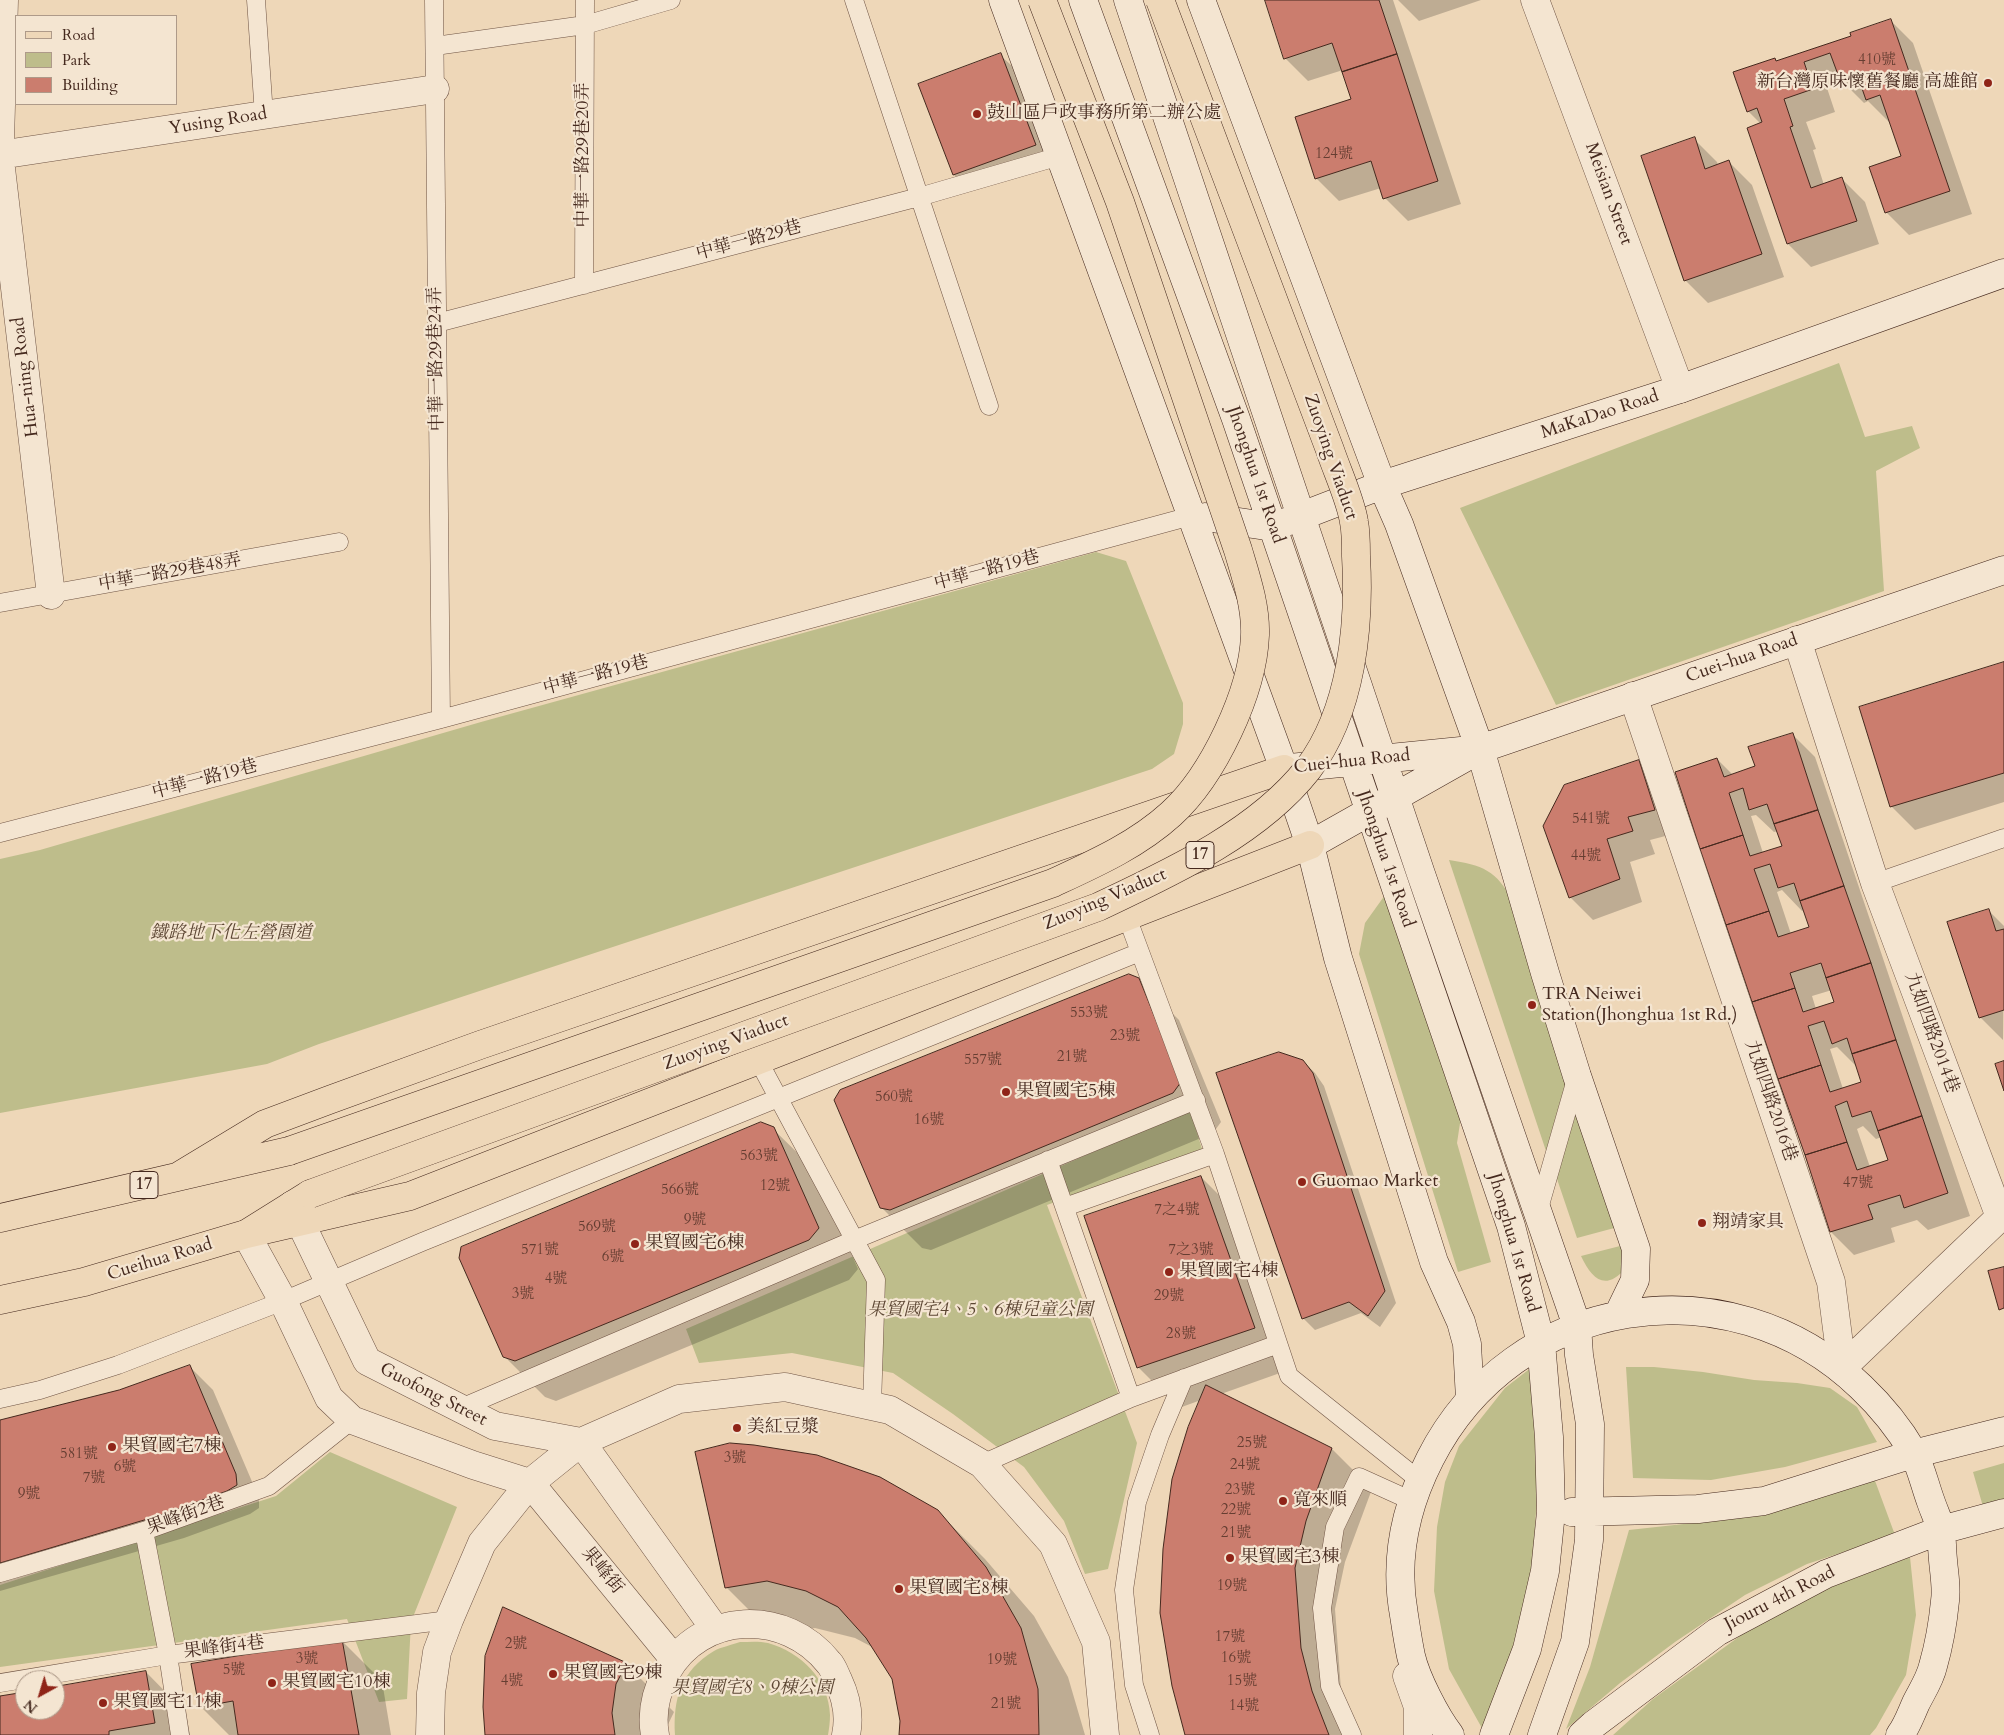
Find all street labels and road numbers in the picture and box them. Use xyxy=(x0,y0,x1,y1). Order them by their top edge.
street label: 中華一路29巷20弄 xyxy=(573,83,595,227)
street label: Yusing Road xyxy=(167,104,269,140)
street label: Meisian Street xyxy=(1579,140,1637,248)
street label: 中華一路29巷 xyxy=(694,217,804,265)
street label: 中華一路29巷24弄 xyxy=(425,286,449,432)
street label: Hua-ning Road xyxy=(8,316,44,438)
street label: MaKaDao Road xyxy=(1538,386,1662,444)
street label: Zuoying Viaduct xyxy=(1298,391,1362,523)
street label: Jhonghua 1st Road xyxy=(1221,404,1289,546)
street label: 中華一路19巷 xyxy=(932,547,1042,595)
street label: 中華一路29巷48弄 xyxy=(97,550,243,596)
street label: Cuei-hua Road xyxy=(1683,630,1801,688)
street label: 中華一路19巷 xyxy=(541,652,651,700)
street label: Cuei-hua Road xyxy=(1293,745,1411,779)
street label: 中華一路19巷 xyxy=(150,756,260,804)
street label: Jhonghua 1st Road xyxy=(1351,788,1419,930)
road number: 17 xyxy=(1186,842,1214,868)
street label: Zuoying Viaduct xyxy=(1040,864,1170,936)
street label: 九如四路2014巷 xyxy=(1899,970,1963,1096)
street label: Zuoying Viaduct xyxy=(660,1010,792,1076)
street label: 九如四路2016巷 xyxy=(1739,1038,1801,1164)
street label: Jhonghua 1st Road xyxy=(1483,1171,1543,1315)
road number: 17 xyxy=(130,1172,158,1198)
street label: Cueihua Road xyxy=(105,1234,215,1286)
street label: Guofong Street xyxy=(376,1359,490,1431)
street label: 果峰街2巷 xyxy=(144,1492,228,1540)
street label: 果峰街 xyxy=(577,1543,627,1599)
street label: Jiouru 4th Road xyxy=(1721,1562,1839,1636)
street label: 果峰街4巷 xyxy=(182,1632,266,1664)

